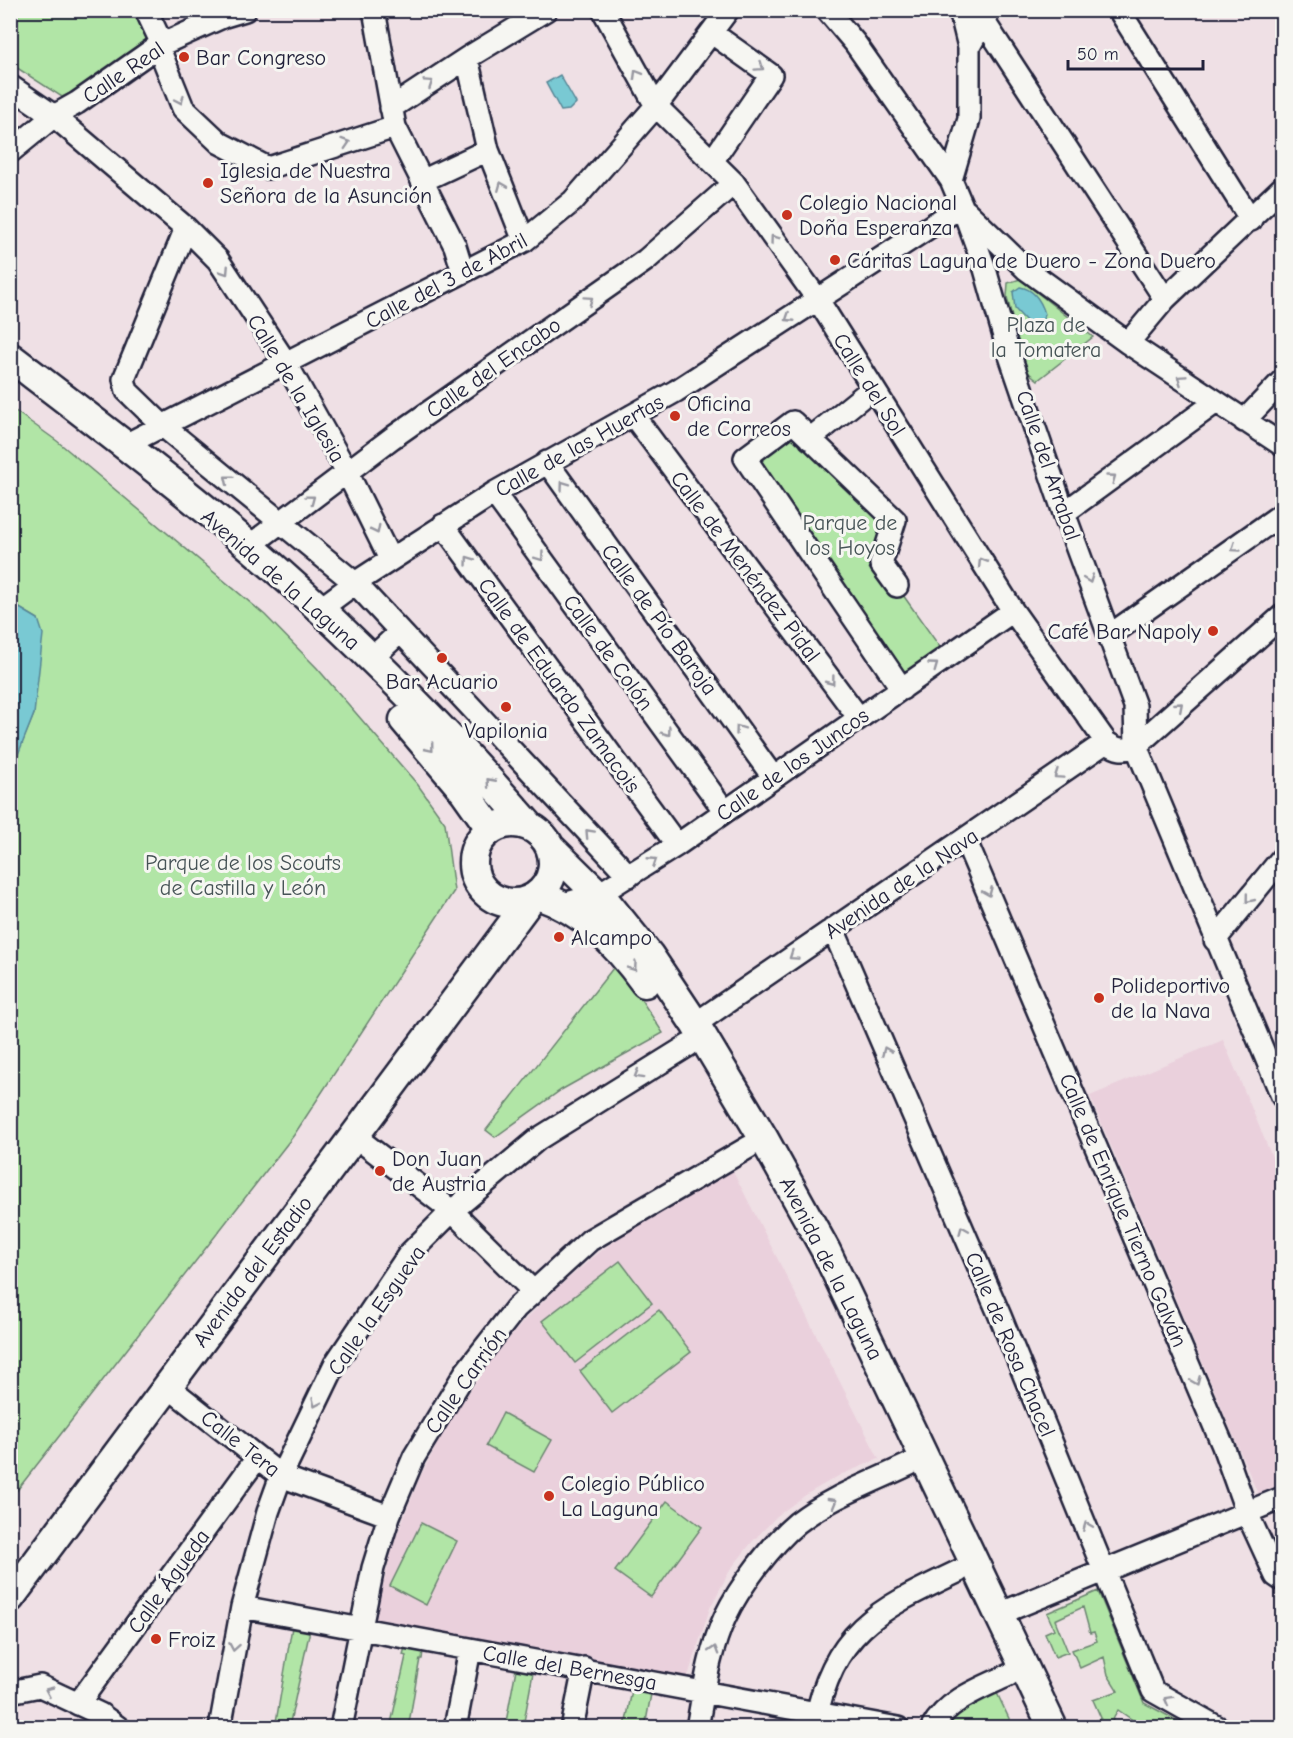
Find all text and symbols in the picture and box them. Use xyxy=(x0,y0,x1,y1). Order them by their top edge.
scale bar xyxy=(1068,33,1203,71)
street label: Calle Real xyxy=(78,36,169,110)
text: 50 m xyxy=(1077,44,1119,65)
place label: Bar Congreso xyxy=(196,45,326,71)
marker: Bar Congreso xyxy=(177,50,191,64)
one-way arrow xyxy=(753,60,764,71)
one-way arrow xyxy=(633,70,645,80)
one-way arrow xyxy=(423,79,433,91)
one-way arrow xyxy=(173,94,185,105)
one-way arrow xyxy=(340,138,351,150)
place label: Iglesia de Nuestra Señora de la Asunción xyxy=(220,158,432,209)
marker: Iglesia de Nuestra Señora de la Asunción xyxy=(201,176,215,190)
one-way arrow xyxy=(497,182,510,192)
place label: Colegio Nacional Doña Esperanza xyxy=(799,190,957,241)
marker: Colegio Nacional Doña Esperanza xyxy=(780,208,794,222)
street label: Calle del 3 de Abril xyxy=(361,227,532,334)
one-way arrow xyxy=(770,235,781,246)
place label: Cáritas Laguna de Duero - Zona Duero xyxy=(847,248,1216,274)
marker: Cáritas Laguna de Duero - Zona Duero xyxy=(828,253,842,267)
one-way arrow xyxy=(218,265,230,275)
one-way arrow xyxy=(583,296,594,307)
street label: Calle de la Iglesia xyxy=(242,310,351,467)
one-way arrow xyxy=(785,311,796,322)
street label: Calle del Encabo xyxy=(421,312,566,424)
park label: Plaza de la Tomatera xyxy=(991,312,1101,363)
street label: Calle del Sol xyxy=(827,328,911,441)
one-way arrow xyxy=(1177,374,1187,386)
street label: Calle del Arrabal xyxy=(1010,387,1086,544)
street label: Calle de las Huertas xyxy=(491,389,668,503)
place label: Oficina de Correos xyxy=(687,391,791,442)
marker: Oficina de Correos xyxy=(668,409,682,423)
street label: Calle de Menéndez Pidal xyxy=(665,466,826,667)
one-way arrow xyxy=(224,475,235,486)
one-way arrow xyxy=(1105,475,1116,486)
one-way arrow xyxy=(560,481,571,492)
one-way arrow xyxy=(305,495,316,506)
street label: Avenida de la Laguna xyxy=(196,504,365,656)
park label: Parque de los Hoyos xyxy=(803,510,897,561)
one-way arrow xyxy=(369,524,380,534)
street label: Calle de Pío Baroja xyxy=(596,539,723,700)
one-way arrow xyxy=(1231,541,1242,552)
one-way arrow xyxy=(533,551,544,562)
one-way arrow xyxy=(465,556,476,567)
one-way arrow xyxy=(978,558,990,568)
street label: Calle de Eduardo Zamacois xyxy=(472,573,646,798)
one-way arrow xyxy=(1082,573,1094,584)
street label: Calle de Colón xyxy=(558,590,659,716)
place label: Café Bar Napoly xyxy=(1047,619,1201,645)
marker: Café Bar Napoly xyxy=(1206,624,1220,638)
marker: Bar Acuario xyxy=(435,651,449,665)
one-way arrow xyxy=(927,662,938,673)
place label: Bar Acuario xyxy=(386,669,498,695)
one-way arrow xyxy=(824,674,835,685)
marker: Vapilonia xyxy=(499,700,513,714)
street label: Calle de los Juncos xyxy=(711,702,874,827)
one-way arrow xyxy=(1173,703,1184,714)
place label: Vapilonia xyxy=(464,718,548,744)
one-way arrow xyxy=(735,725,746,736)
one-way arrow xyxy=(660,726,671,737)
one-way arrow xyxy=(423,741,434,752)
one-way arrow xyxy=(1054,768,1065,779)
one-way arrow xyxy=(486,778,497,788)
street label: Avenida de la Nava xyxy=(820,823,983,945)
one-way arrow xyxy=(585,829,596,840)
park label: Parque de los Scouts de Castilla y León xyxy=(145,850,341,901)
one-way arrow xyxy=(646,857,657,868)
one-way arrow xyxy=(981,886,993,897)
one-way arrow xyxy=(1245,892,1256,903)
place label: Alcampo xyxy=(571,925,652,951)
marker: Alcampo xyxy=(552,930,566,944)
one-way arrow xyxy=(789,949,800,960)
one-way arrow xyxy=(626,960,637,971)
place label: Polideportivo de la Nava xyxy=(1111,973,1230,1024)
marker: Polideportivo de la Nava xyxy=(1092,991,1106,1005)
one-way arrow xyxy=(881,1046,893,1057)
one-way arrow xyxy=(634,1068,644,1080)
street label: Calle de Enrique Tierno Galván xyxy=(1054,1070,1193,1351)
place label: Don Juan de Austria xyxy=(392,1146,487,1197)
marker: Don Juan de Austria xyxy=(373,1164,387,1178)
street label: Avenida de la Laguna xyxy=(774,1173,889,1364)
street label: Avenida del Estadio xyxy=(187,1191,318,1352)
one-way arrow xyxy=(958,1225,970,1236)
street label: Calle la Esgueva xyxy=(322,1241,431,1381)
street label: Calle de Rosa Chacel xyxy=(959,1248,1061,1441)
street label: Calle Carrión xyxy=(420,1322,512,1439)
one-way arrow xyxy=(1189,1375,1201,1386)
one-way arrow xyxy=(312,1397,324,1408)
street label: Calle Tera xyxy=(196,1405,285,1483)
place label: Colegio Público La Laguna xyxy=(561,1471,705,1522)
marker: Colegio Público La Laguna xyxy=(542,1489,556,1503)
one-way arrow xyxy=(827,1498,837,1509)
one-way arrow xyxy=(1082,1521,1094,1532)
street label: Calle Águeda xyxy=(122,1524,215,1639)
place label: Froiz xyxy=(168,1627,216,1653)
marker: Froiz xyxy=(149,1632,163,1646)
street label: Calle del Bernesga xyxy=(481,1640,659,1696)
one-way arrow xyxy=(229,1642,241,1651)
one-way arrow xyxy=(707,1645,719,1656)
one-way arrow xyxy=(44,1686,55,1698)
one-way arrow xyxy=(1164,1695,1174,1707)

